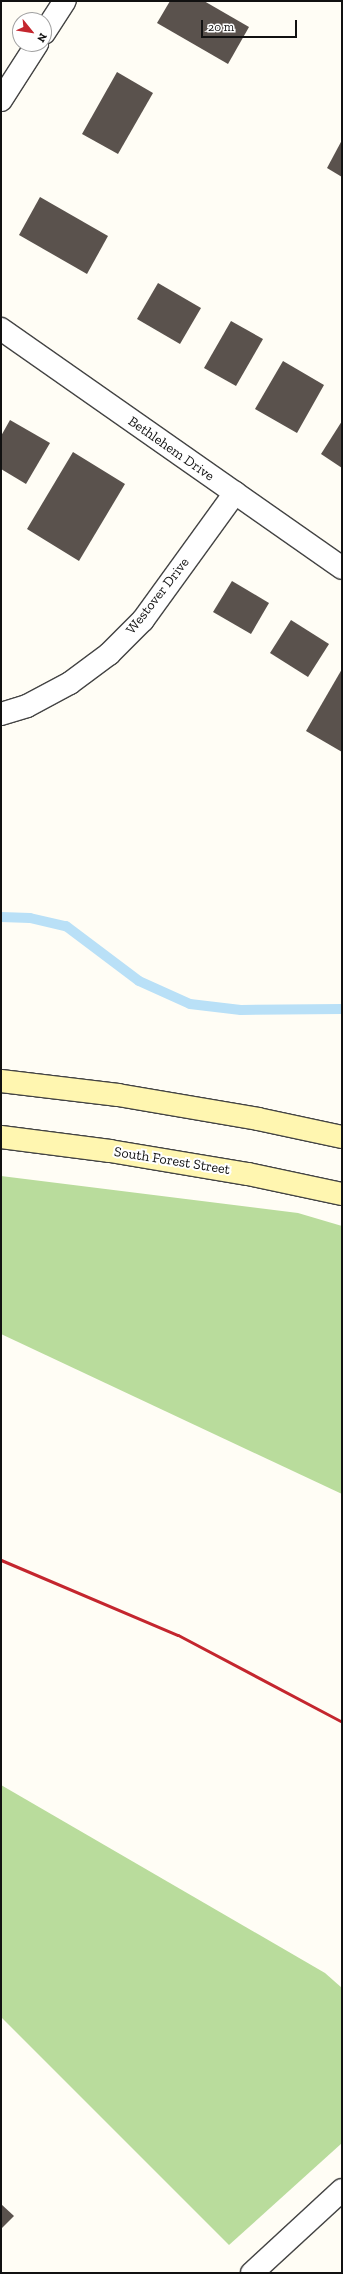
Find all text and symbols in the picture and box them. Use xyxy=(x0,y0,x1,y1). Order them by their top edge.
north arrow xyxy=(12,12,52,52)
scale bar xyxy=(203,12,299,38)
text: 20 m xyxy=(208,20,234,34)
text: N xyxy=(34,31,50,45)
street label: Bethlehem Drive xyxy=(125,413,217,485)
street label: Westover Drive xyxy=(123,554,193,638)
street label: South Forest Street xyxy=(113,1144,231,1178)

